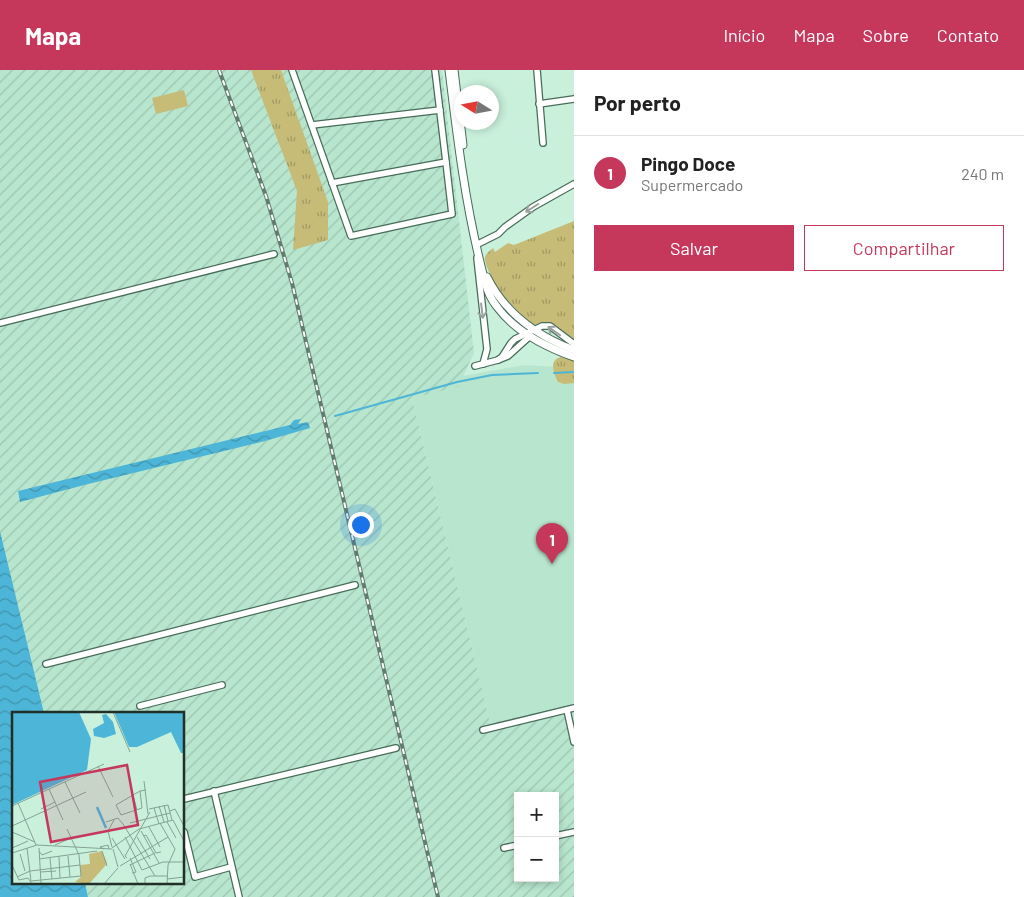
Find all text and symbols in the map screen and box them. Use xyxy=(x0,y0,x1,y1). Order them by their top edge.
text: Mapa xyxy=(25,21,81,50)
text: Início xyxy=(723,24,765,46)
text: Mapa xyxy=(793,24,835,46)
text: Sobre xyxy=(863,24,909,46)
text: Contato xyxy=(937,24,999,46)
north arrow xyxy=(454,85,499,130)
text: Por perto xyxy=(594,90,681,115)
text: Pingo Doce xyxy=(641,152,735,175)
text: 1 xyxy=(607,164,613,183)
text: 240 m xyxy=(961,164,1004,183)
text: Supermercado xyxy=(641,175,743,194)
one-way arrow xyxy=(525,203,539,213)
button: Salvar xyxy=(594,225,794,271)
button: Compartilhar xyxy=(804,225,1004,271)
one-way arrow xyxy=(477,302,487,318)
one-way arrow xyxy=(548,326,562,336)
your location xyxy=(348,512,374,538)
pin: 1 xyxy=(536,523,568,564)
inset map xyxy=(12,712,185,884)
map controls xyxy=(514,792,559,882)
button: + xyxy=(514,792,559,837)
button: − xyxy=(514,837,559,882)

